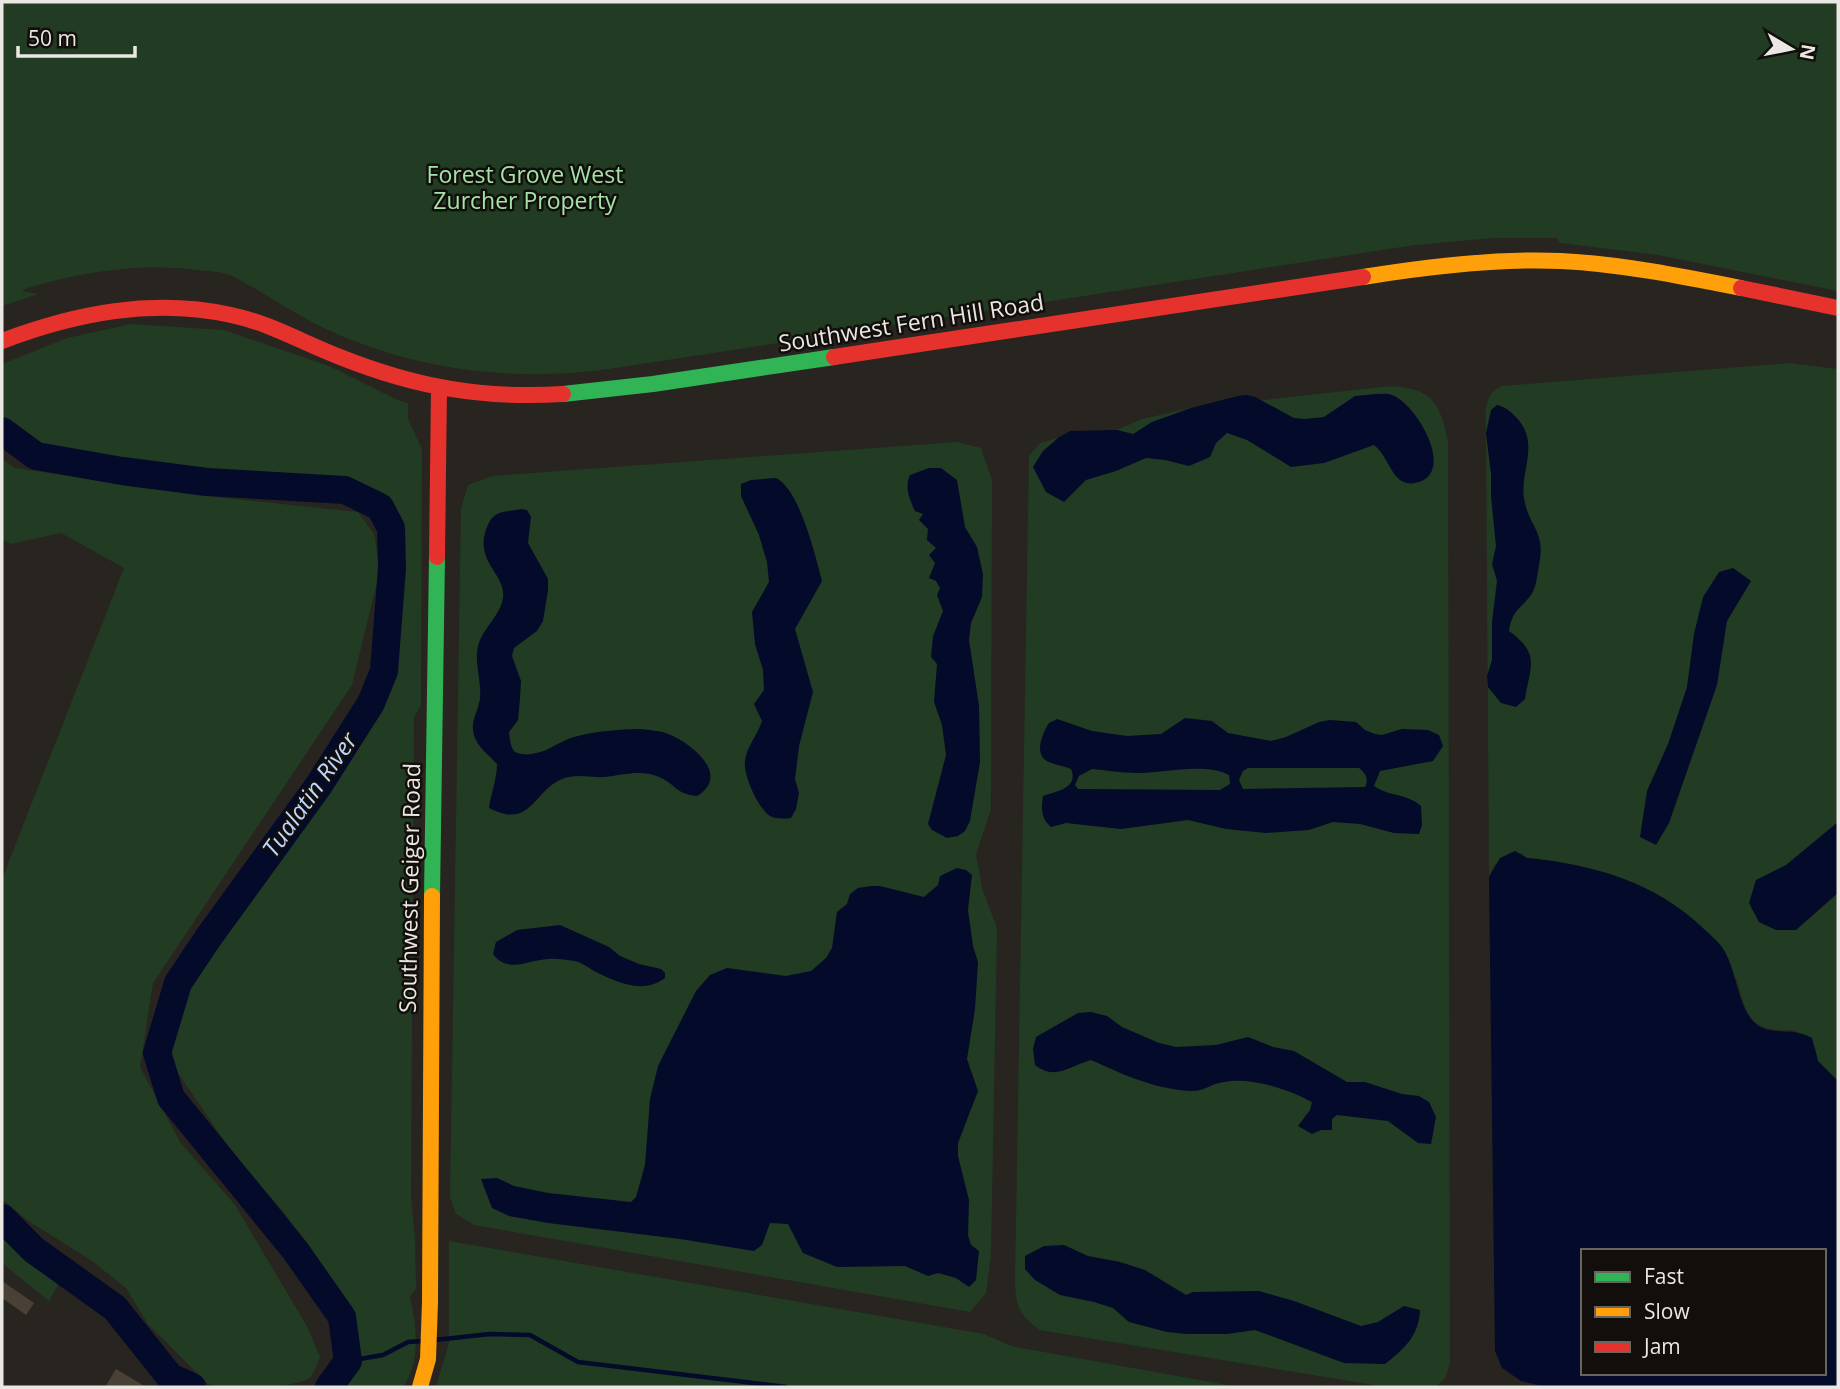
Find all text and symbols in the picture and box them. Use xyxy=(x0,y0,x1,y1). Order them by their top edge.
scale bar xyxy=(18,14,135,58)
north arrow xyxy=(1756,14,1826,84)
text: 50 m xyxy=(28,24,77,52)
text: N xyxy=(1794,42,1822,62)
park label: Forest Grove West Zurcher Property xyxy=(427,158,623,216)
street label: Southwest Fern Hill Road xyxy=(776,285,1046,359)
water label: Tualatin River xyxy=(254,724,365,863)
street label: Southwest Geiger Road xyxy=(391,763,427,1013)
legend xyxy=(1581,1249,1826,1375)
text: Fast xyxy=(1644,1262,1684,1290)
text: Slow xyxy=(1644,1297,1690,1325)
text: Jam xyxy=(1642,1332,1681,1360)

